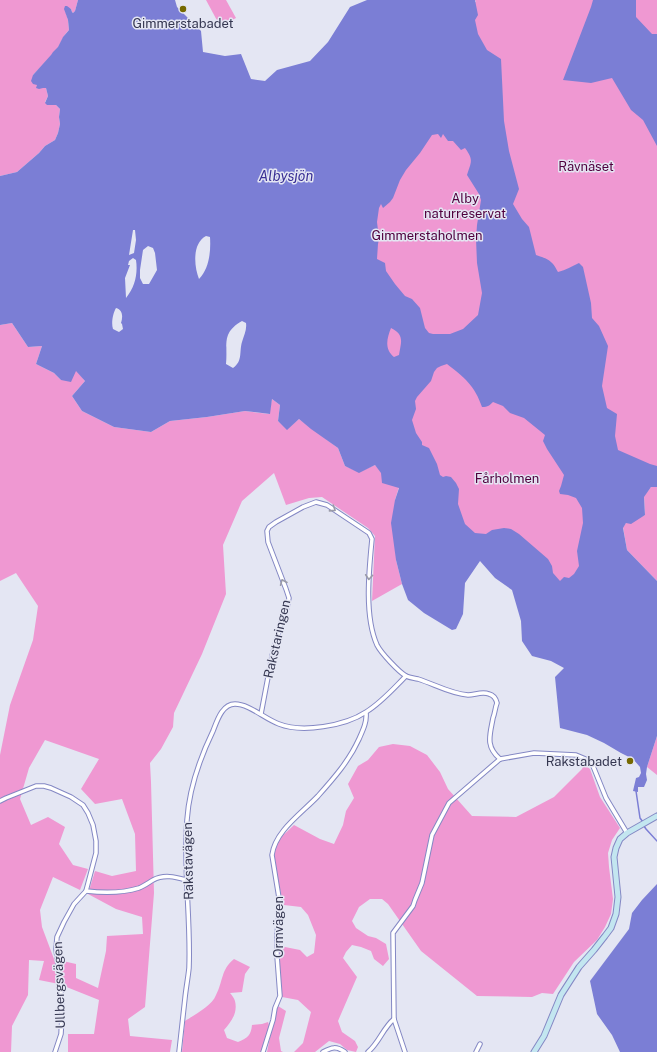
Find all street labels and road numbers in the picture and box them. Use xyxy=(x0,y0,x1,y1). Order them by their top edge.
street label: Rakstaringen xyxy=(261,598,293,680)
street label: Rakstavägen xyxy=(180,822,196,900)
street label: Ormvägen xyxy=(271,896,286,958)
street label: Ullbergsvägen xyxy=(50,941,68,1029)

